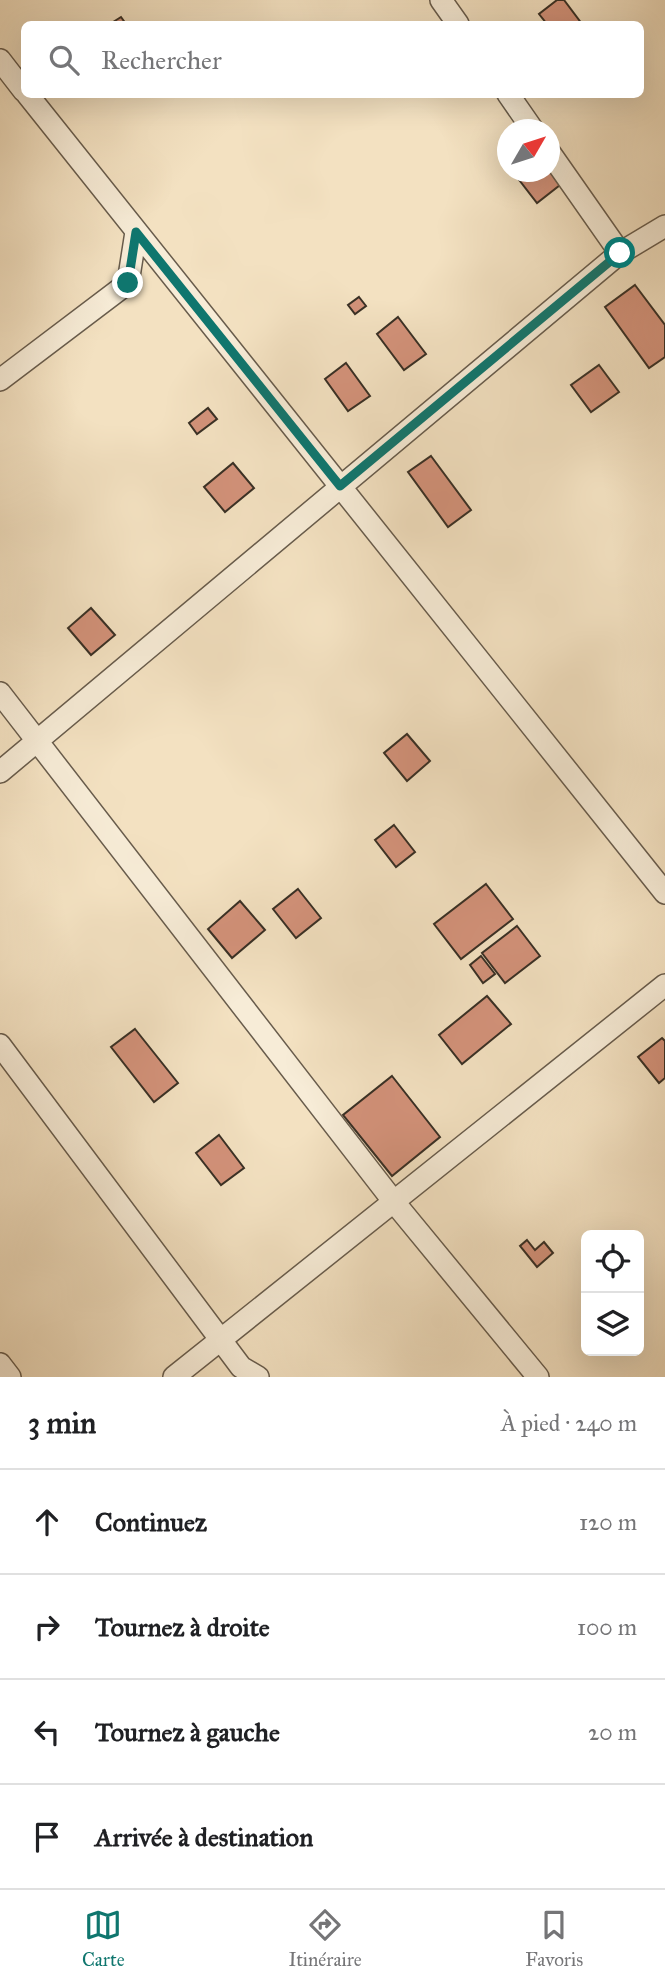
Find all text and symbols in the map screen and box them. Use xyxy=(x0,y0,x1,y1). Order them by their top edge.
search box xyxy=(21,21,644,98)
icon: search xyxy=(45,41,83,79)
text: Rechercher xyxy=(101,44,222,76)
north arrow xyxy=(497,119,560,182)
route start xyxy=(604,237,635,268)
route end xyxy=(112,267,143,298)
map controls xyxy=(581,1230,644,1356)
button: locate xyxy=(581,1230,644,1293)
button: layers xyxy=(581,1293,644,1356)
text: 3 min xyxy=(28,1405,96,1441)
text: À pied · 240 m xyxy=(501,1409,637,1437)
icon: ahead xyxy=(28,1503,66,1541)
text: Continuez xyxy=(95,1506,207,1538)
text: 120 m xyxy=(579,1508,637,1536)
icon: right xyxy=(28,1608,66,1646)
text: Tournez à droite xyxy=(95,1611,270,1643)
text: 100 m xyxy=(577,1613,637,1641)
icon: left xyxy=(28,1713,66,1751)
text: Tournez à gauche xyxy=(95,1716,280,1748)
text: 20 m xyxy=(588,1718,637,1746)
icon: arrive xyxy=(28,1818,66,1856)
text: Arrivée à destination xyxy=(95,1821,313,1853)
tab: Carte xyxy=(82,1906,125,1971)
tab: Itinéraire xyxy=(288,1906,362,1971)
tab: Favoris xyxy=(525,1906,583,1971)

